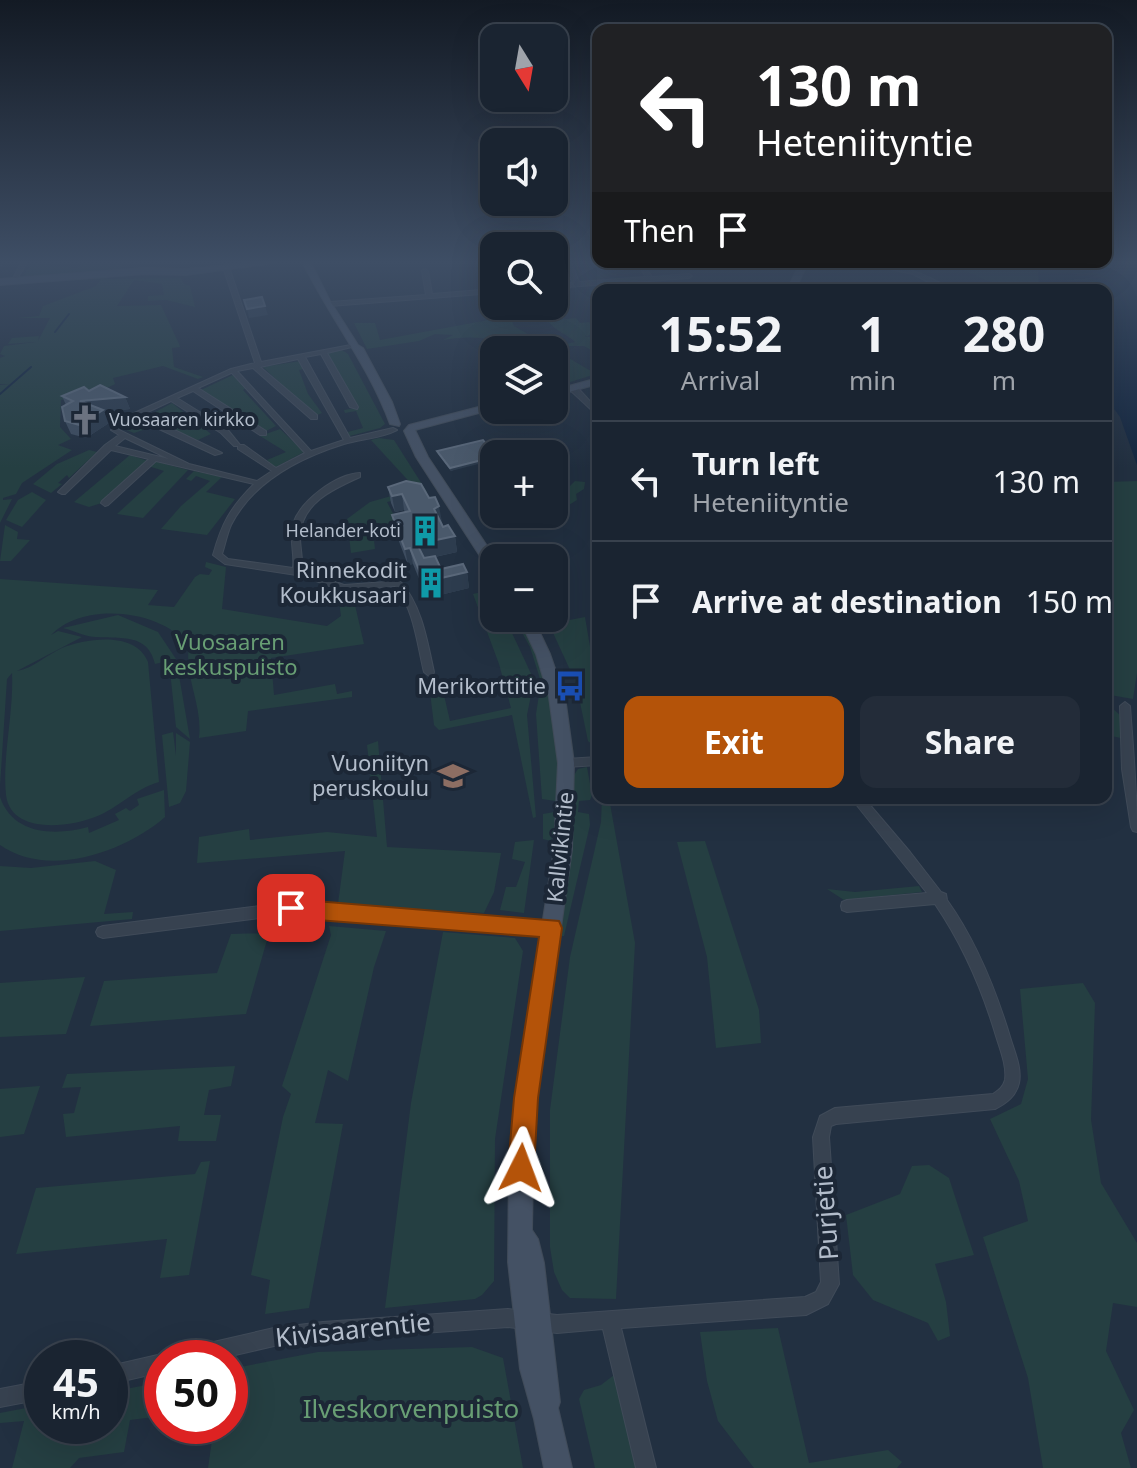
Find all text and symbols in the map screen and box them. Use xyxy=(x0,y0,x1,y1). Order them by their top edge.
north arrow xyxy=(480,24,568,112)
map controls xyxy=(480,24,568,632)
text: 130 m xyxy=(756,46,921,122)
icon: left xyxy=(624,56,728,160)
text: Heteniityntie xyxy=(756,118,973,167)
button: sound xyxy=(480,128,568,216)
icon: arrive xyxy=(711,208,755,252)
text: Then xyxy=(624,210,695,251)
button: search xyxy=(480,232,568,320)
text: 15:52 xyxy=(659,301,782,366)
text: 1 xyxy=(859,301,886,366)
text: 280 xyxy=(963,301,1045,366)
button: layers xyxy=(480,336,568,424)
text: Arrival xyxy=(681,362,760,398)
text: min xyxy=(849,362,896,398)
text: m xyxy=(992,362,1016,398)
church icon: Vuosaaren kirkko xyxy=(68,403,102,437)
place label: Vuosaaren kirkko xyxy=(109,407,255,431)
button: + xyxy=(480,440,568,528)
text: Turn left xyxy=(692,443,820,484)
icon: left xyxy=(624,459,668,503)
text: 130 m xyxy=(993,461,1080,502)
text: Heteniityntie xyxy=(692,484,849,520)
building icon: Helander-koti xyxy=(408,514,442,548)
place label: Helander-koti xyxy=(286,518,401,542)
button: − xyxy=(480,544,568,632)
place label: Rinnekodit Koukkusaari xyxy=(279,554,407,609)
building icon: Rinnekodit Koukkusaari xyxy=(414,566,448,600)
icon: arrive xyxy=(624,579,668,623)
text: Arrive at destination xyxy=(692,581,1002,622)
text: 150 m xyxy=(1026,581,1113,622)
park label: Vuosaaren keskuspuisto xyxy=(162,626,298,681)
bus stop icon: Merikorttitie xyxy=(553,669,587,703)
place label: Merikorttitie xyxy=(417,670,546,700)
button: Exit xyxy=(624,696,844,788)
button: Share xyxy=(860,696,1080,788)
place label: Vuoniityn peruskoulu xyxy=(312,747,429,802)
school or university icon: Vuoniityn peruskoulu xyxy=(436,759,470,793)
street label: Kallvikintie xyxy=(538,790,580,904)
pin xyxy=(257,874,325,942)
icon: arrive xyxy=(269,886,313,930)
position arrow xyxy=(479,1126,563,1210)
street label: Purjetie xyxy=(804,1165,846,1262)
street label: Kivisaarentie xyxy=(273,1303,432,1355)
speed limit sign: 50 xyxy=(144,1340,248,1444)
text: 45 xyxy=(53,1354,99,1409)
park label: Ilveskorvenpuisto xyxy=(303,1390,519,1426)
text: km/h xyxy=(51,1398,101,1425)

